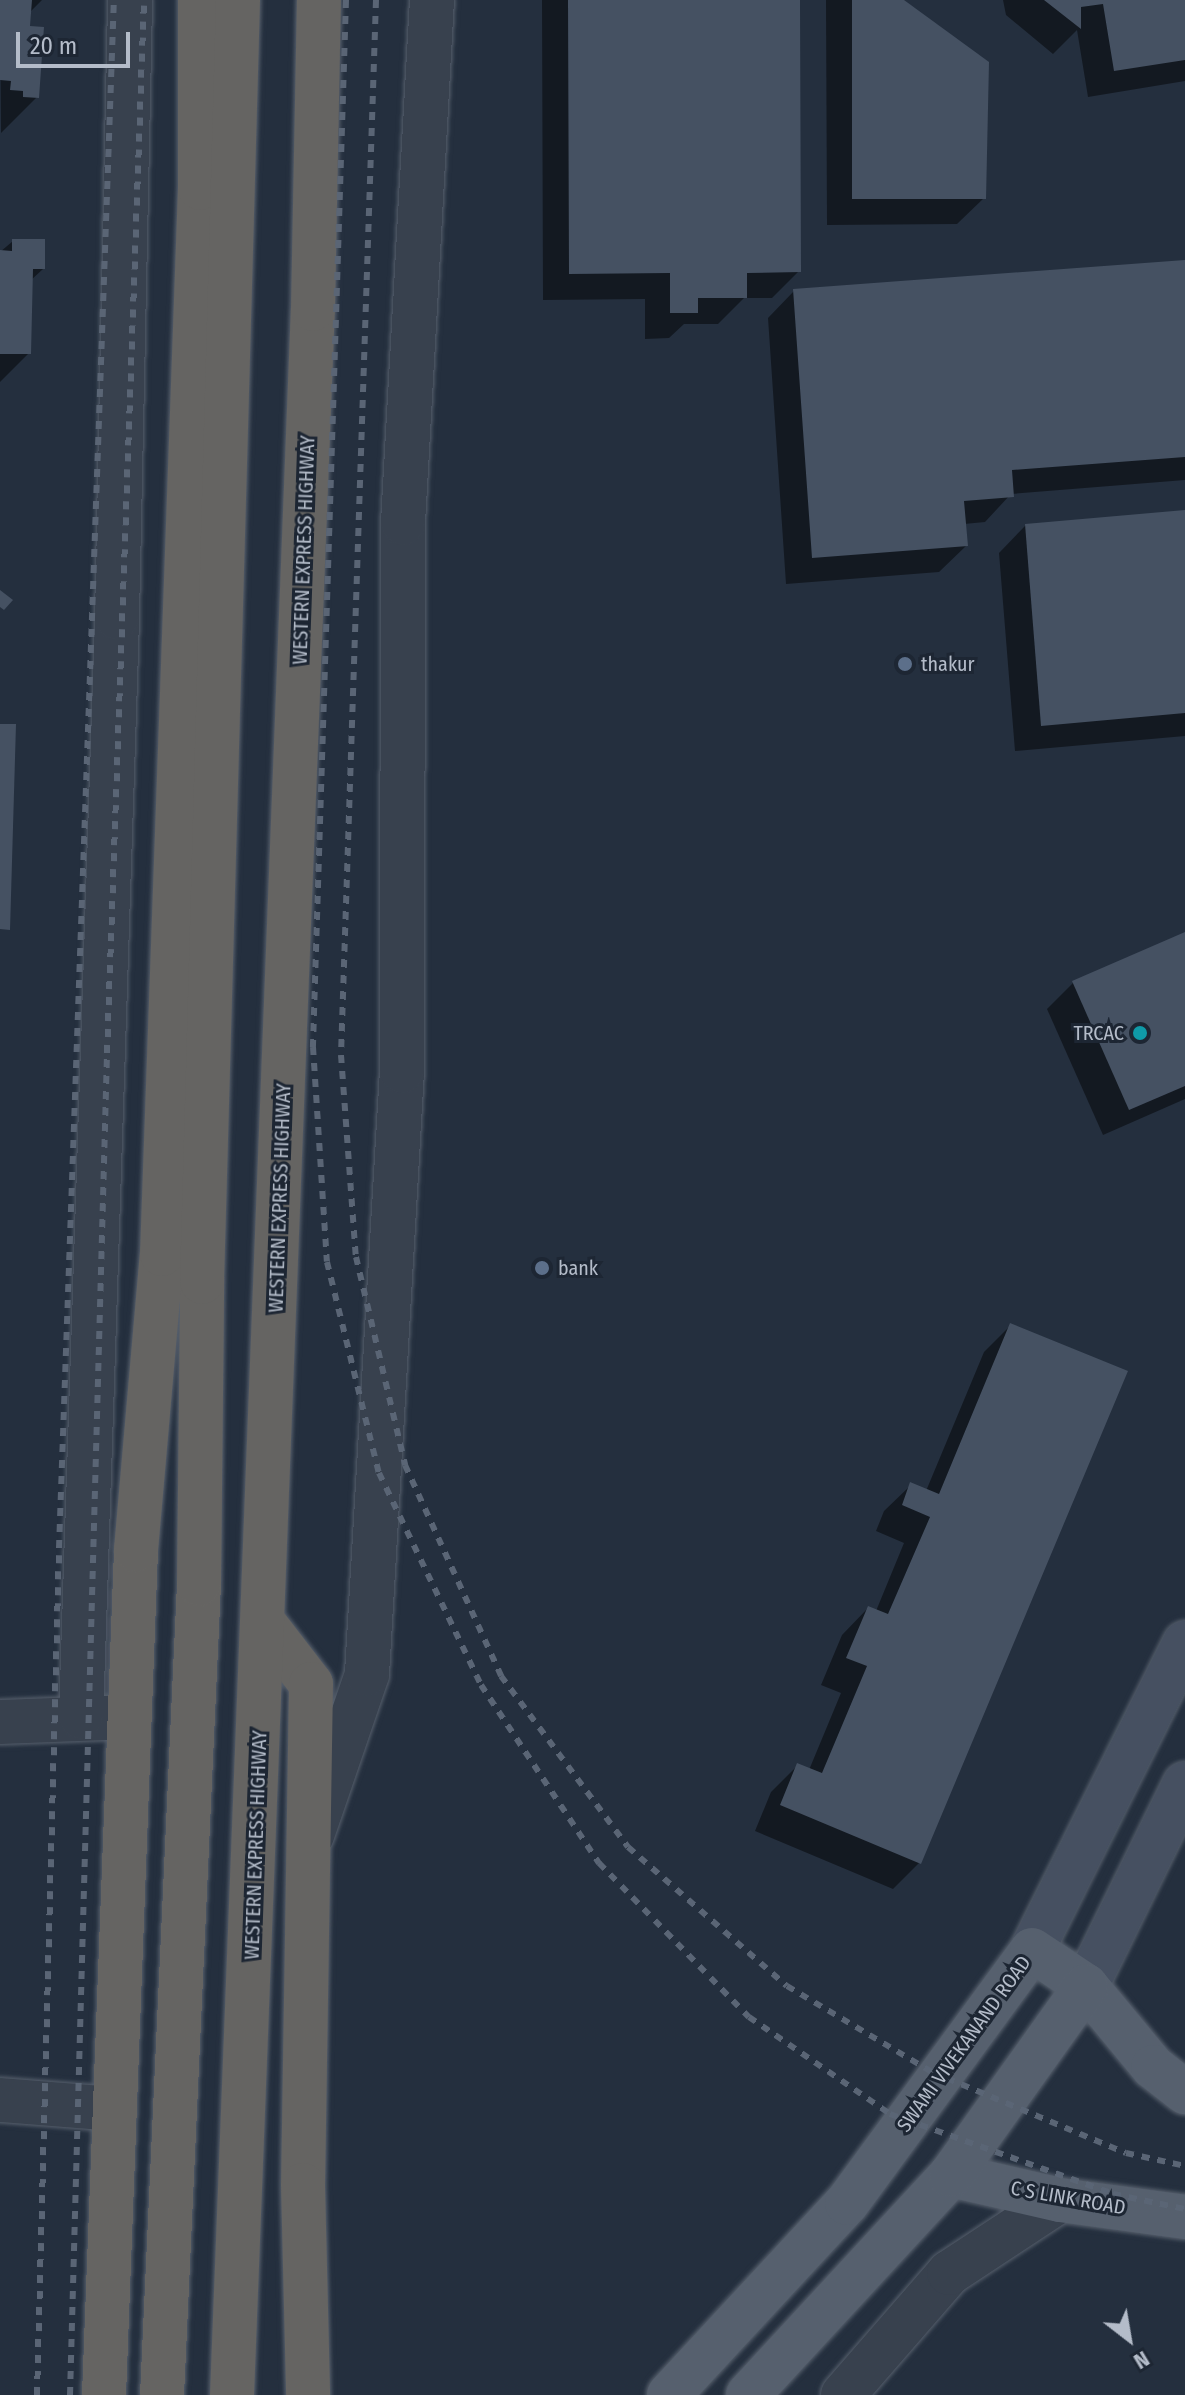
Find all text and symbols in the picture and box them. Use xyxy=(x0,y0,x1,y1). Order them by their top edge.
scale bar xyxy=(20,16,134,66)
text: 20 m xyxy=(30,32,77,60)
street label: WESTERN EXPRESS HIGHWAY xyxy=(288,435,320,665)
place label: thakur xyxy=(921,652,974,676)
marker: thakur xyxy=(896,655,914,673)
place label: TRCAC xyxy=(1073,1021,1124,1045)
marker: TRCAC xyxy=(1131,1024,1149,1042)
street label: WESTERN EXPRESS HIGHWAY xyxy=(264,1083,296,1313)
place label: bank xyxy=(558,1256,598,1280)
marker: bank xyxy=(533,1259,551,1277)
street label: WESTERN EXPRESS HIGHWAY xyxy=(240,1730,272,1960)
street label: SWAMI VIVEKANAND ROAD xyxy=(892,1951,1036,2137)
street label: C S LINK ROAD xyxy=(1009,2176,1127,2220)
north arrow xyxy=(1089,2299,1169,2379)
text: N xyxy=(1129,2345,1154,2375)

